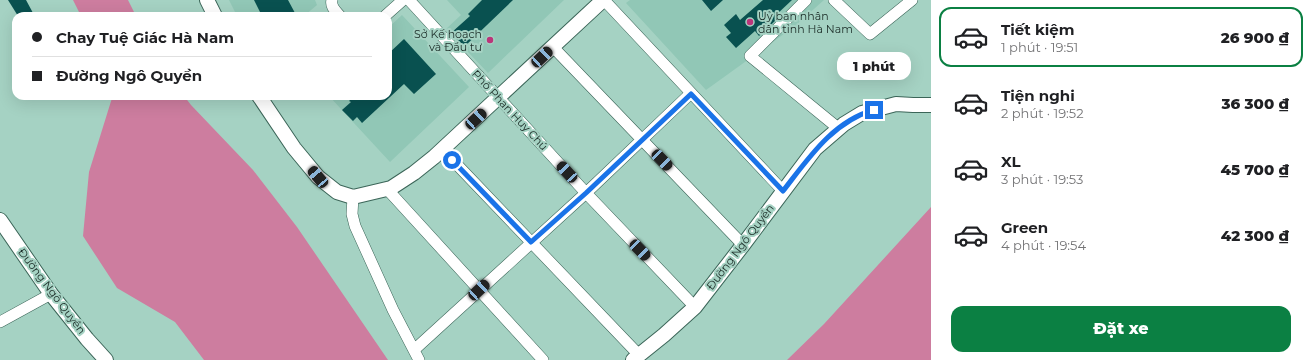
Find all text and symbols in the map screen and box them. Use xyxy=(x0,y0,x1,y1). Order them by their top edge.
place label: Uỷ ban nhân dân tỉnh Hà Nam xyxy=(758,9,853,36)
marker: Uỷ ban nhân dân tỉnh Hà Nam xyxy=(745,17,755,27)
icon: car xyxy=(953,19,989,55)
text: Tiết kiệm xyxy=(1001,20,1075,39)
place label: Sở Kế hoạch và Đầu tư xyxy=(414,27,483,54)
text: Chay Tuệ Giác Hà Nam xyxy=(56,28,234,47)
text: 26 900 ₫ xyxy=(1221,28,1289,47)
marker: Sở Kế hoạch và Đầu tư xyxy=(485,35,495,45)
text: 1 phút · 19:51 xyxy=(1001,39,1078,55)
car xyxy=(529,44,555,70)
callout: 1 phút xyxy=(837,52,911,80)
text: 1 phút xyxy=(853,58,895,74)
text: Đường Ngô Quyền xyxy=(56,66,202,85)
street label: Phố Phan Huy Chú xyxy=(469,67,551,153)
icon: car xyxy=(953,85,989,121)
text: Tiện nghi xyxy=(1001,86,1075,105)
text: 36 300 ₫ xyxy=(1221,94,1289,113)
route end xyxy=(865,101,883,119)
text: 2 phút · 19:52 xyxy=(1001,105,1084,121)
car xyxy=(463,106,489,132)
car xyxy=(649,147,675,173)
route start xyxy=(443,151,461,169)
icon: car xyxy=(953,151,989,187)
text: XL xyxy=(1001,152,1020,171)
car xyxy=(554,159,580,185)
text: 45 700 ₫ xyxy=(1220,160,1289,179)
car xyxy=(306,164,330,190)
text: 3 phút · 19:53 xyxy=(1001,171,1083,187)
street label: Đường Ngô Quyền xyxy=(703,201,777,293)
icon: car xyxy=(953,217,989,253)
text: Green xyxy=(1001,218,1048,237)
text: 42 300 ₫ xyxy=(1221,226,1289,245)
car xyxy=(627,237,653,263)
text: 4 phút · 19:54 xyxy=(1001,237,1086,253)
street label: Đường Ngô Quyền xyxy=(15,245,89,337)
car xyxy=(466,277,492,303)
button: Đặt xe xyxy=(951,306,1291,352)

